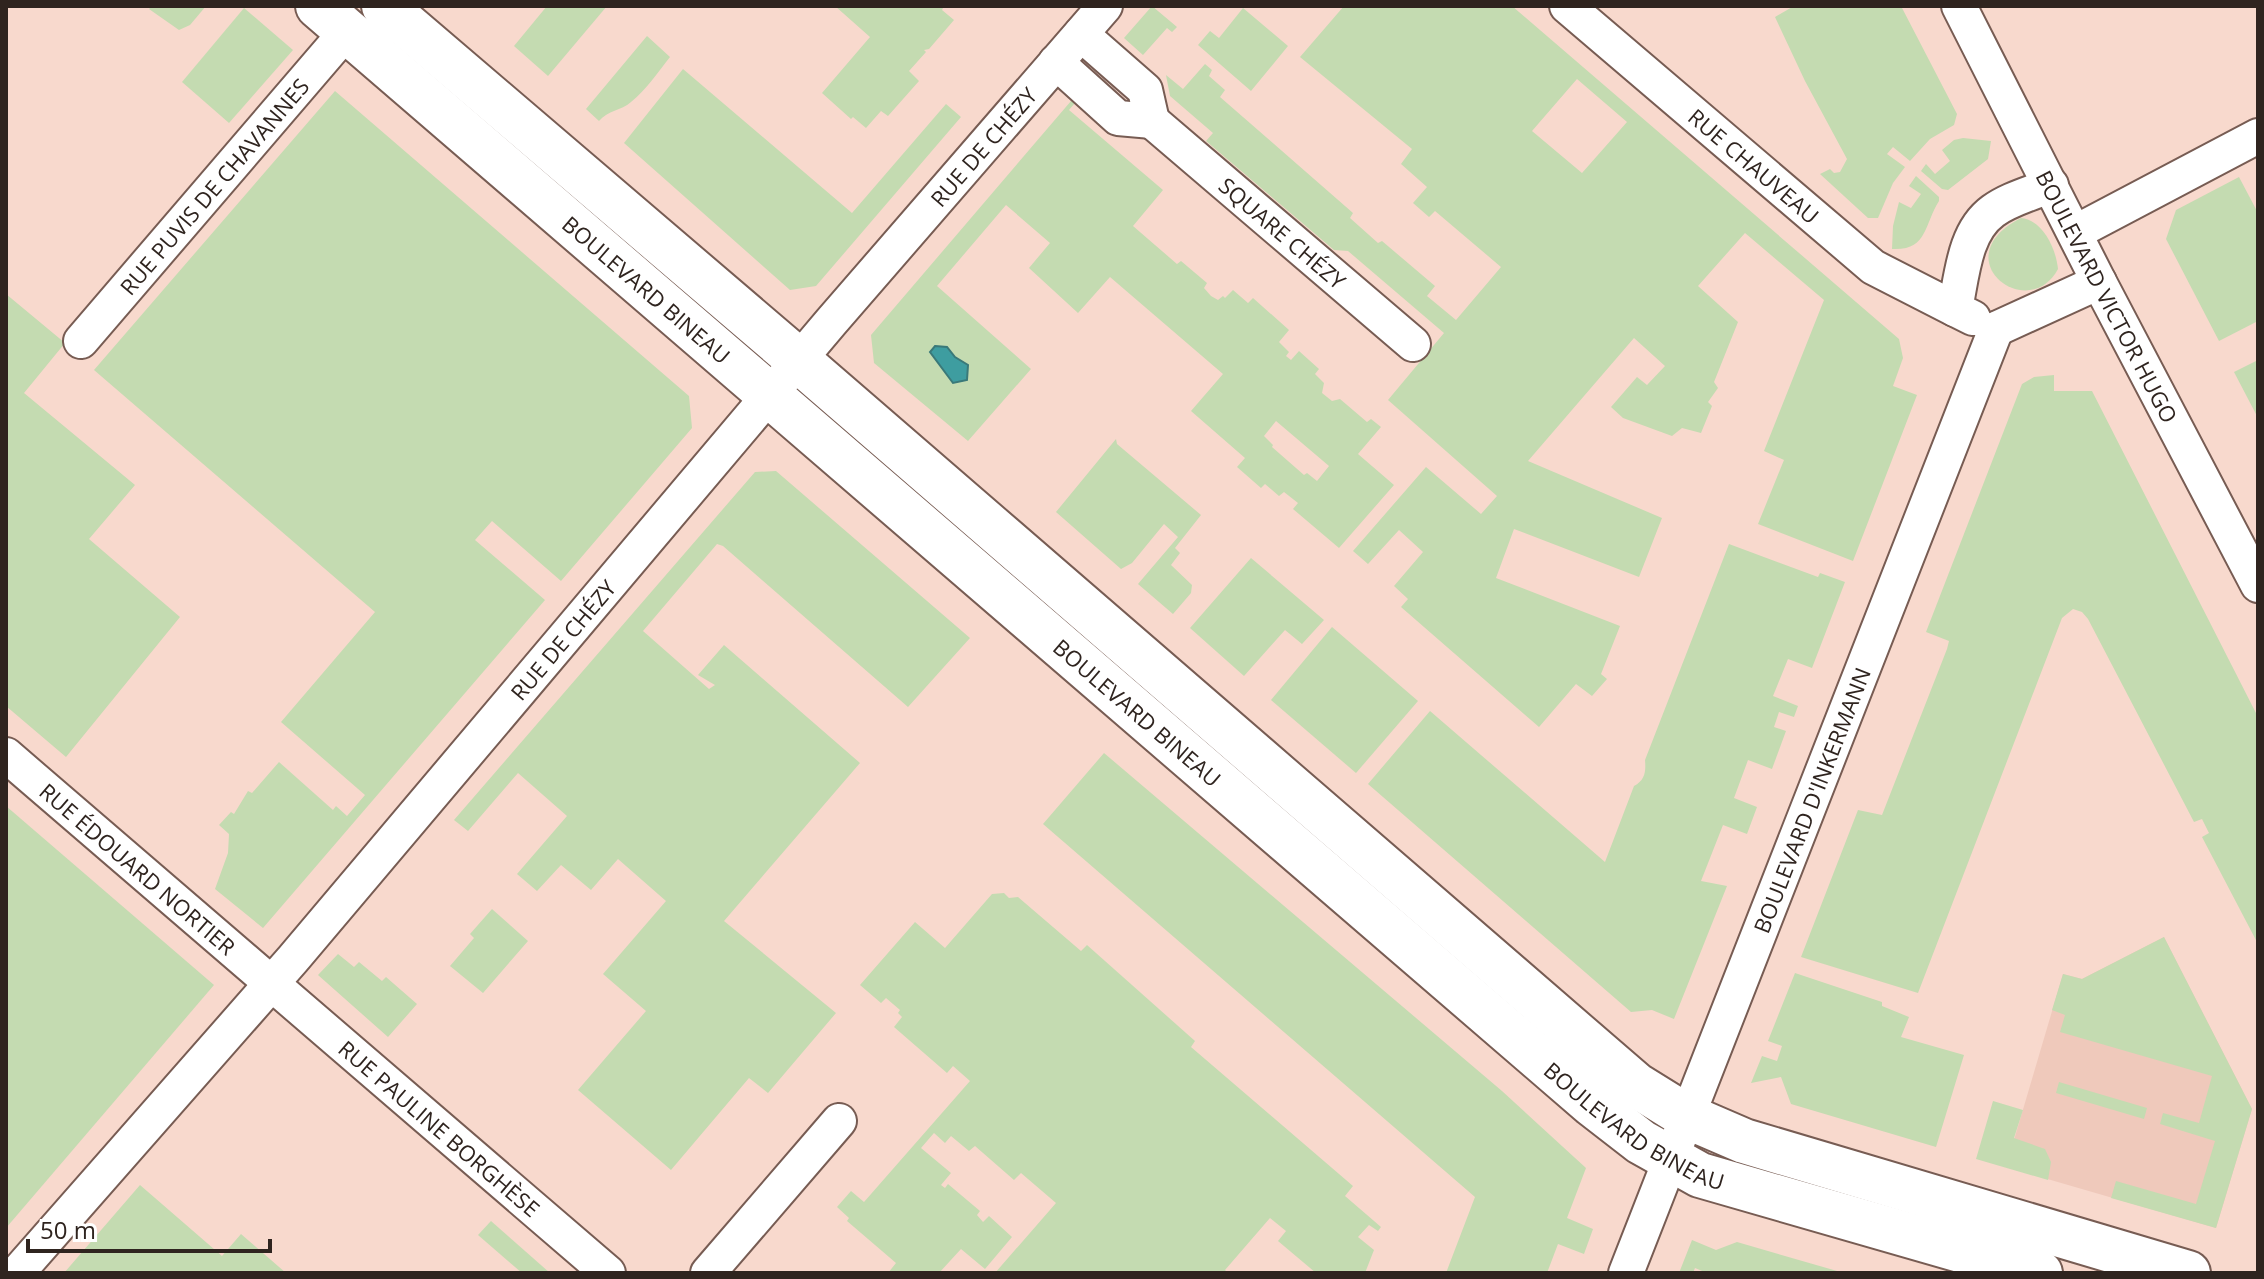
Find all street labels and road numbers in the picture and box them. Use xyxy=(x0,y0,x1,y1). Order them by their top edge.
street label: RUE PUVIS DE CHAVANNES xyxy=(112,72,315,301)
street label: RUE DE CHÉZY xyxy=(923,80,1044,213)
street label: RUE CHAUVEAU xyxy=(1682,101,1826,230)
street label: BOULEVARD VICTOR HUGO xyxy=(2030,165,2185,428)
street label: SQUARE CHÉZY xyxy=(1213,170,1353,296)
street label: BOULEVARD BINEAU xyxy=(556,209,737,370)
street label: RUE DE CHÉZY xyxy=(503,573,623,706)
street label: BOULEVARD BINEAU xyxy=(1047,632,1228,793)
street label: BOULEVARD D'INKERMANN xyxy=(1746,663,1877,937)
street label: RUE ÉDOUARD NORTIER xyxy=(34,776,243,962)
street label: RUE PAULINE BORGHÈSE xyxy=(333,1033,547,1223)
street label: BOULEVARD BINEAU xyxy=(1538,1055,1728,1196)

